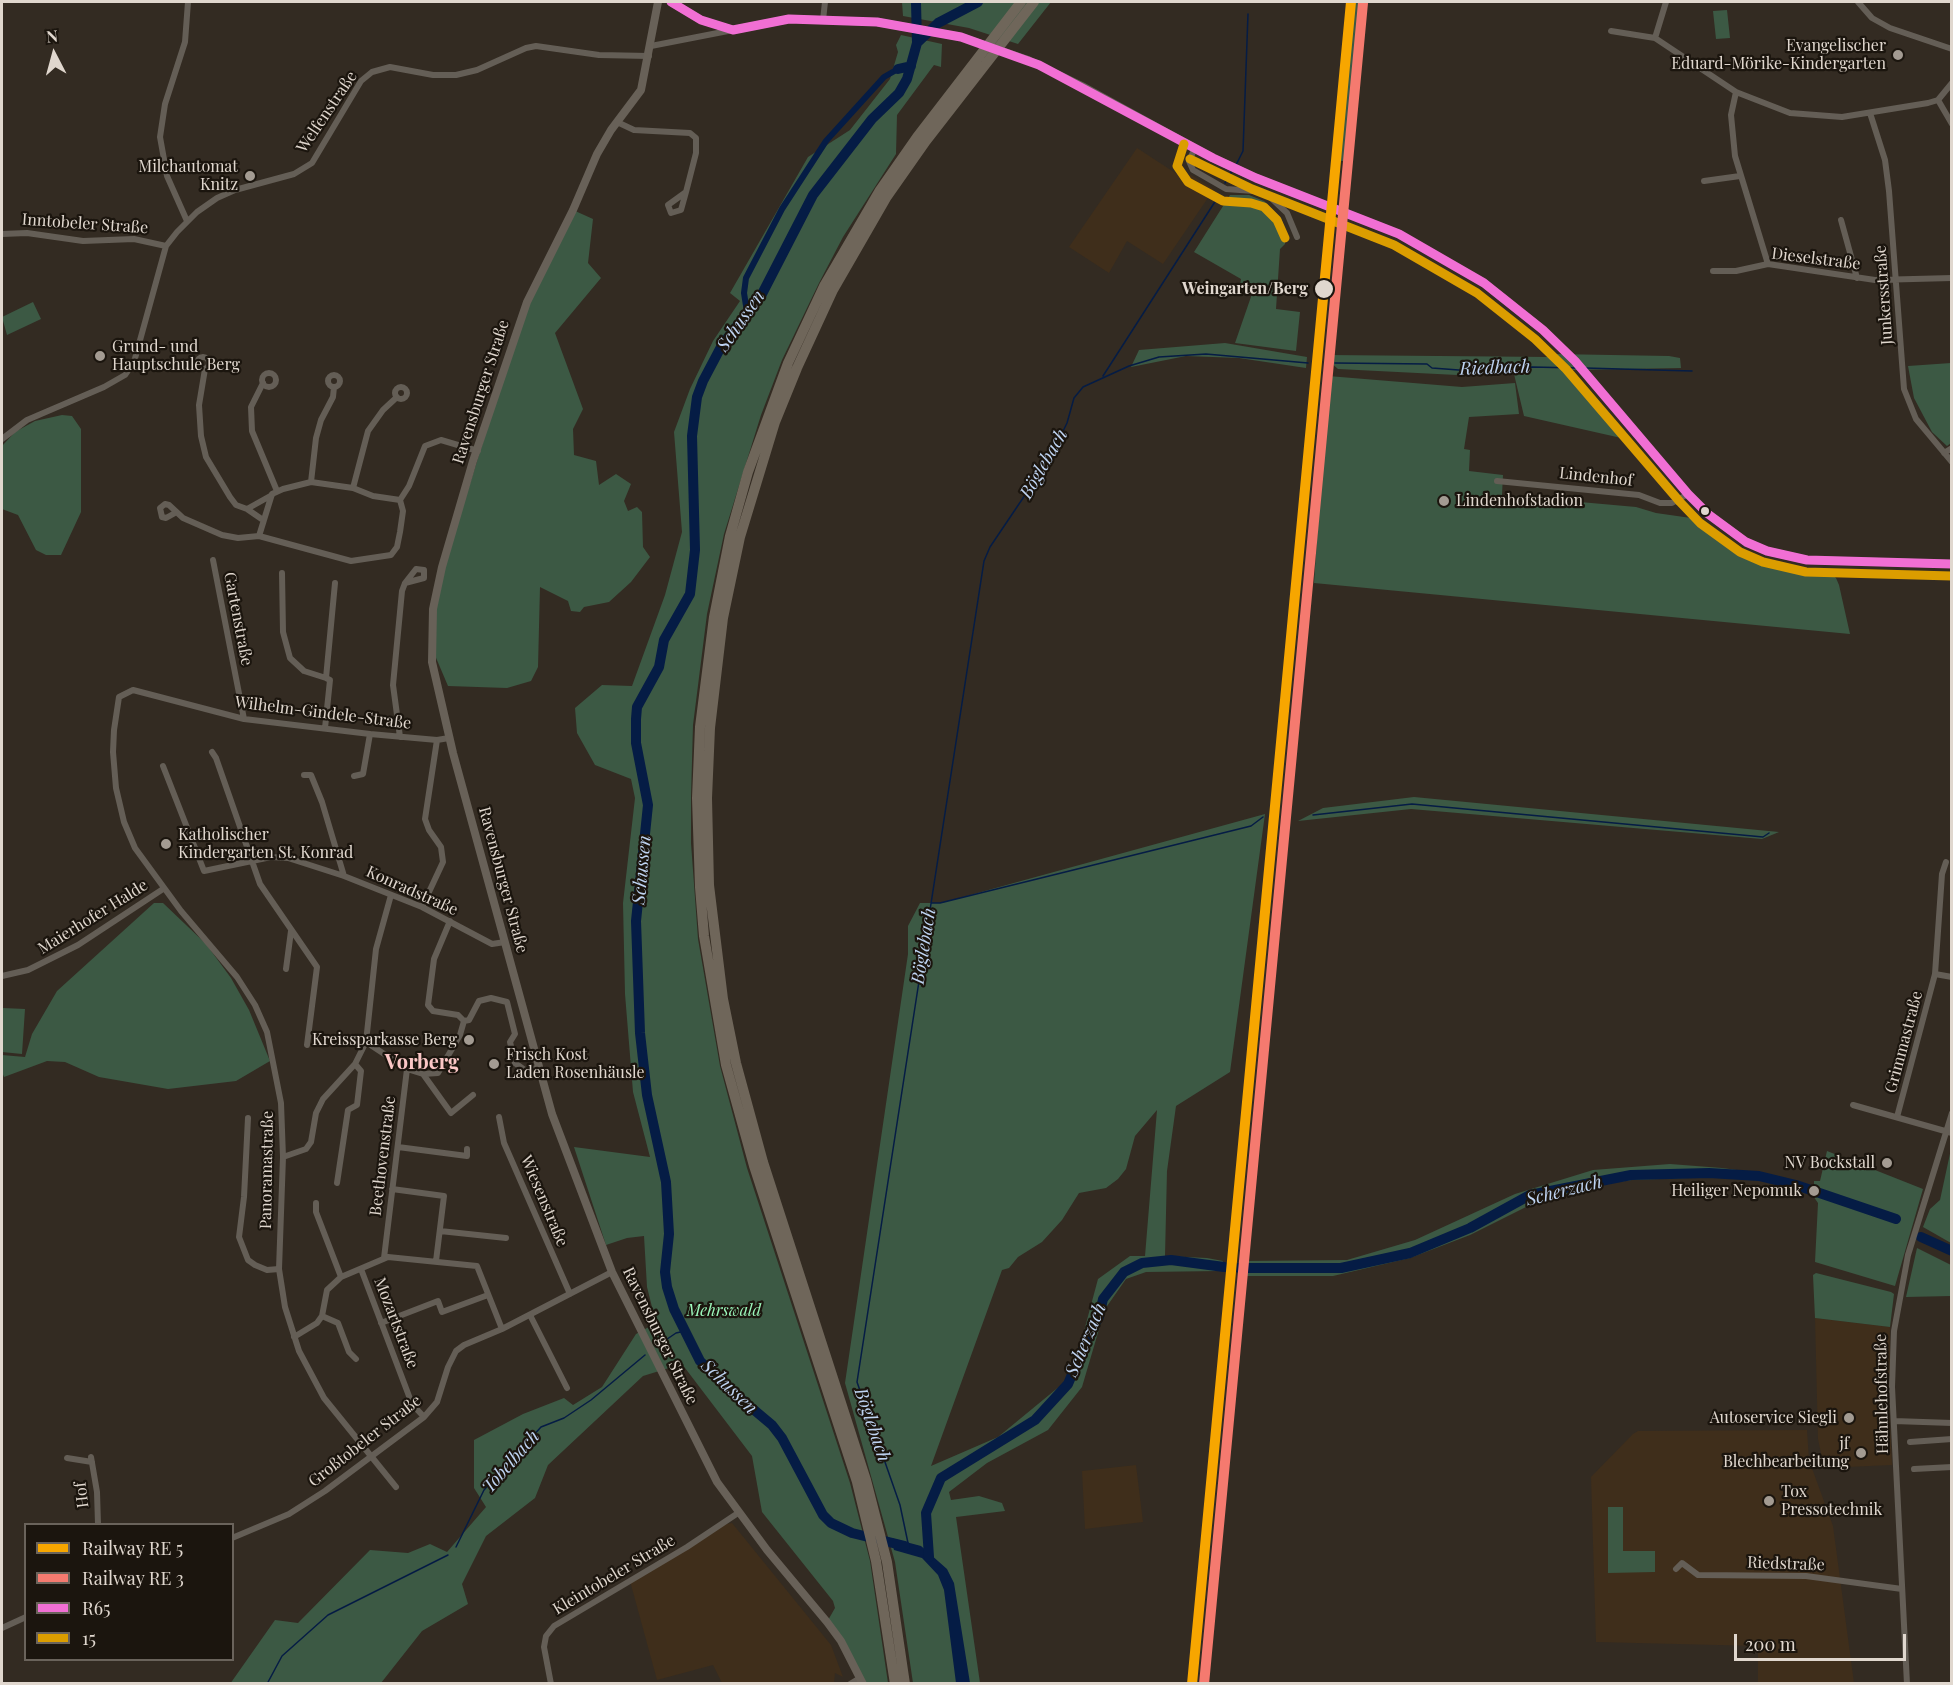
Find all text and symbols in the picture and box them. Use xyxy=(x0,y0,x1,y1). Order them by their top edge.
north arrow xyxy=(24,24,84,84)
text: N xyxy=(45,25,59,47)
place label: Evangelischer Eduard-Mörike-Kindergarten xyxy=(1671,36,1886,74)
marker: Evangelischer Eduard-Mörike-Kindergarten xyxy=(1891,48,1905,62)
street label: Welfenstraße xyxy=(293,68,361,156)
place label: Milchautomat Knitz xyxy=(138,157,238,195)
marker: Milchautomat Knitz xyxy=(243,169,257,183)
street label: Inntobeler Straße xyxy=(21,210,149,238)
street label: Dieselstraße xyxy=(1770,244,1862,274)
street label: Junkersstraße xyxy=(1871,245,1897,345)
marker: Weingarten/Berg xyxy=(1313,278,1335,300)
place label: Weingarten/Berg xyxy=(1182,279,1308,299)
water label: Schussen xyxy=(712,286,770,356)
street label: Ravensburger Straße xyxy=(449,317,513,467)
place label: Grund- und Hauptschule Berg xyxy=(112,337,240,375)
marker: Grund- und Hauptschule Berg xyxy=(93,349,107,363)
water label: Riedbach xyxy=(1459,356,1531,380)
water label: Böglebach xyxy=(1015,425,1073,503)
street label: Lindenhof xyxy=(1558,464,1634,490)
place label: Lindenhofstadion xyxy=(1456,491,1583,511)
marker: Lindenhofstadion xyxy=(1437,494,1451,508)
unlabelled marker xyxy=(1699,505,1711,517)
street label: Gartenstraße xyxy=(220,571,256,667)
street label: Wilhelm-Gindele-Straße xyxy=(234,693,412,733)
street label: Ravensburger Straße xyxy=(474,805,532,955)
place label: Katholischer Kindergarten St. Konrad xyxy=(178,825,353,863)
water label: Schussen xyxy=(628,834,656,906)
marker: Katholischer Kindergarten St. Konrad xyxy=(159,837,173,851)
street label: Konradstraße xyxy=(363,862,461,920)
street label: Maierhofer Halde xyxy=(35,876,151,958)
water label: Böglebach xyxy=(907,906,941,986)
street label: Grimmastraße xyxy=(1881,989,1927,1095)
place label: Kreissparkasse Berg xyxy=(312,1030,457,1050)
marker: Kreissparkasse Berg xyxy=(462,1033,476,1047)
place label: Frisch Kost Laden Rosenhäusle xyxy=(506,1045,645,1083)
district label: Vorberg xyxy=(385,1051,459,1075)
marker: Frisch Kost Laden Rosenhäusle xyxy=(487,1057,501,1071)
street label: Beethovenstraße xyxy=(366,1095,400,1217)
street label: Panoramastraße xyxy=(256,1111,278,1229)
street label: Wiesenstraße xyxy=(516,1153,572,1249)
place label: NV Bockstall xyxy=(1784,1153,1875,1173)
marker: NV Bockstall xyxy=(1880,1156,1894,1170)
water label: Scherzach xyxy=(1524,1171,1604,1211)
place label: Heiliger Nepomuk xyxy=(1671,1181,1802,1201)
marker: Heiliger Nepomuk xyxy=(1807,1184,1821,1198)
street label: Ravensburger Straße xyxy=(618,1264,702,1408)
street label: Mozartstraße xyxy=(370,1275,422,1371)
water label: Scherzach xyxy=(1061,1300,1111,1380)
park label: Mehrswald xyxy=(687,1301,761,1321)
street label: Hähnlehofstraße xyxy=(1871,1334,1893,1454)
water label: Schussen xyxy=(697,1355,761,1419)
water label: Böglebach xyxy=(849,1385,895,1465)
street label: Großtobeler Straße xyxy=(305,1391,425,1491)
place label: Autoservice Siegli xyxy=(1710,1408,1837,1428)
marker: Autoservice Siegli xyxy=(1842,1411,1856,1425)
water label: Tobelbach xyxy=(478,1426,544,1498)
place label: jf Blechbearbeitung xyxy=(1723,1434,1849,1472)
marker: jf Blechbearbeitung xyxy=(1854,1446,1868,1460)
street label: Hof xyxy=(71,1481,93,1509)
place label: Tox Pressotechnik xyxy=(1781,1482,1882,1520)
marker: Tox Pressotechnik xyxy=(1762,1494,1776,1508)
legend xyxy=(24,1523,234,1661)
street label: Kleintobeler Straße xyxy=(549,1531,679,1619)
text: Railway RE 5 xyxy=(82,1536,183,1560)
street label: Riedstraße xyxy=(1747,1553,1825,1575)
text: Railway RE 3 xyxy=(82,1566,184,1590)
text: R65 xyxy=(82,1596,110,1620)
scale bar xyxy=(1737,1622,1910,1660)
text: 15 xyxy=(82,1626,96,1650)
text: 200 m xyxy=(1745,1632,1796,1656)

